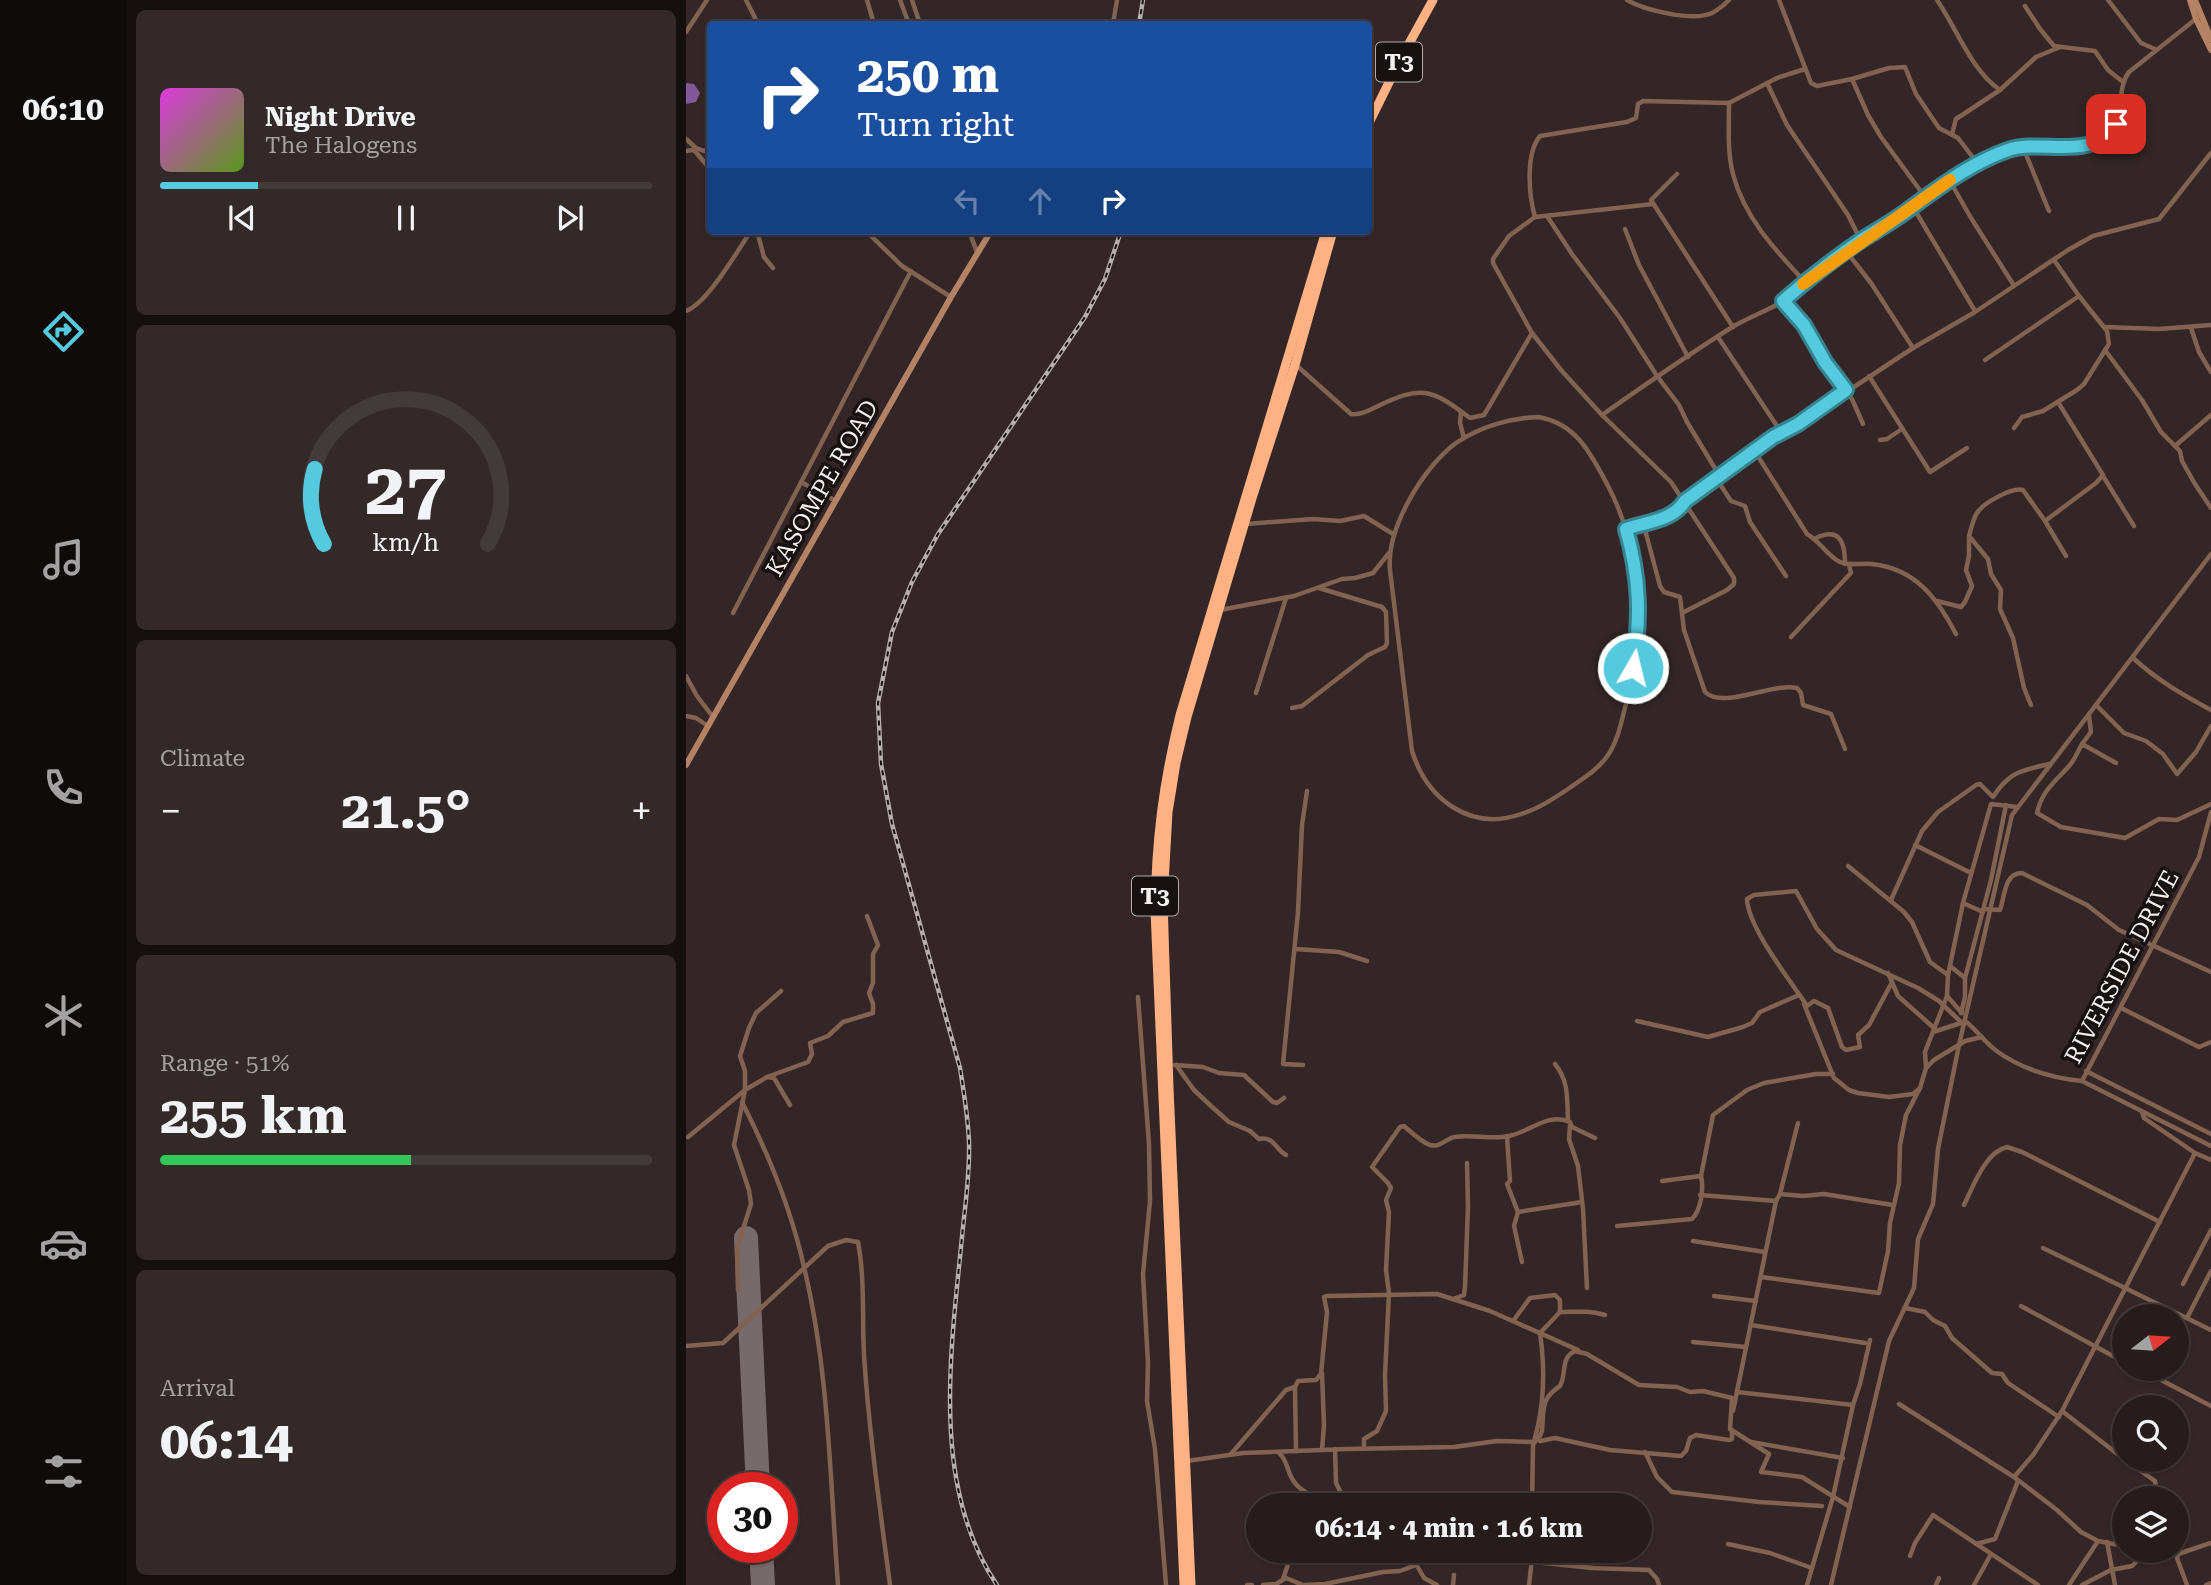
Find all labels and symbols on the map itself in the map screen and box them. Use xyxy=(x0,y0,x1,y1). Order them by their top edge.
road number: T3 xyxy=(1376,43,1422,82)
pin xyxy=(2086,94,2146,154)
street label: KASOMPE ROAD xyxy=(760,395,884,581)
position arrow xyxy=(1596,631,1670,705)
street label: RIVERSIDE DRIVE xyxy=(2059,866,2185,1068)
road number: T3 xyxy=(1132,876,1178,916)
north arrow xyxy=(2112,1304,2189,1381)
speed limit sign: 30 xyxy=(707,1472,798,1563)

